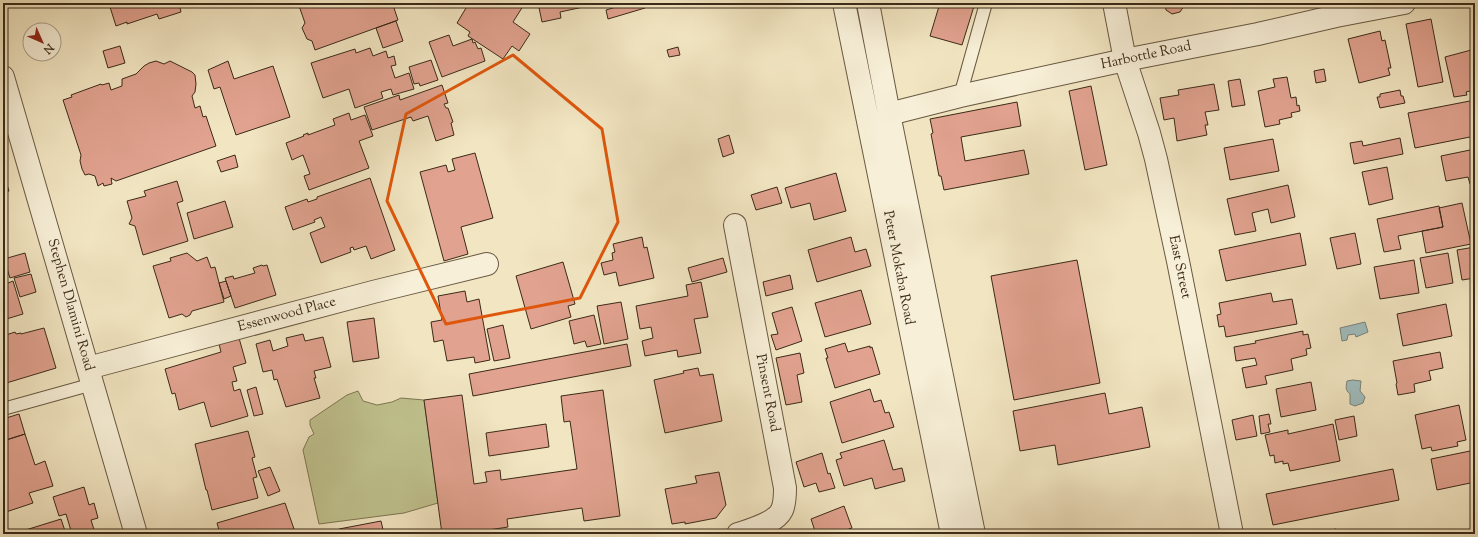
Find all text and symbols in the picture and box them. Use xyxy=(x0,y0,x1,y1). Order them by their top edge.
north arrow xyxy=(22,22,62,62)
street label: Harbottle Road xyxy=(1099,37,1193,75)
text: N xyxy=(39,39,58,57)
street label: Peter Mokaba Road xyxy=(877,209,919,327)
street label: East Street xyxy=(1163,233,1196,301)
street label: Stephen Dlamini Road xyxy=(42,237,98,374)
street label: Essenwood Place xyxy=(236,292,338,338)
street label: Pinsent Road xyxy=(750,352,784,434)

